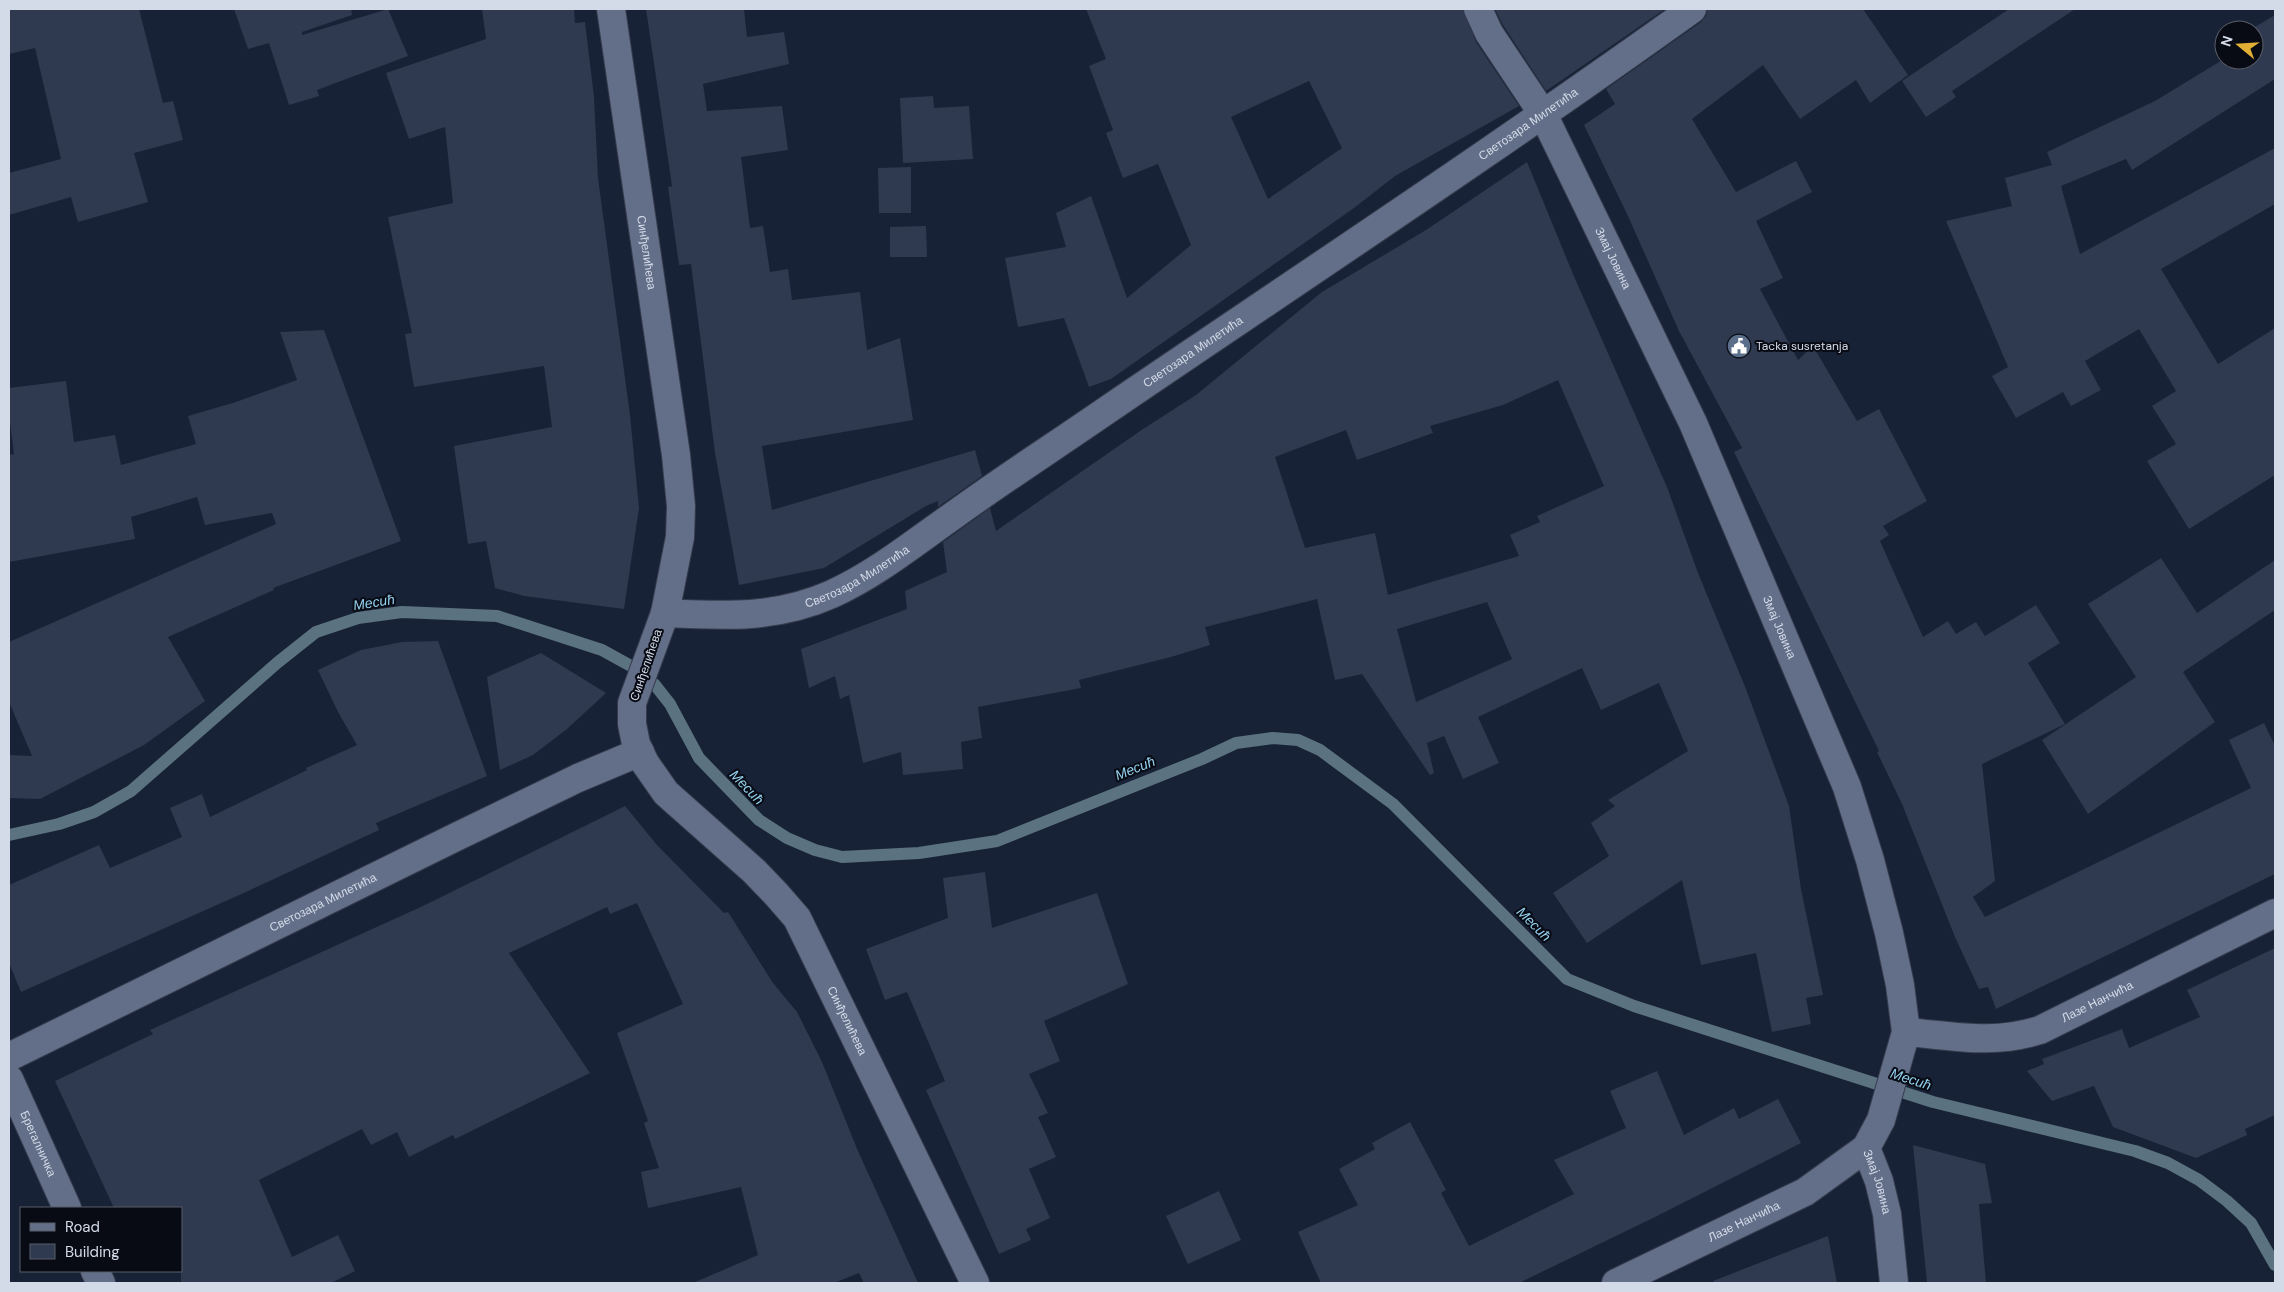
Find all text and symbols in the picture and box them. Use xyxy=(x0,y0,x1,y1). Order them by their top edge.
north arrow xyxy=(2214,20,2264,70)
text: N xyxy=(2216,33,2237,49)
street label: Светозара Милетића xyxy=(1475,84,1581,164)
street label: Синђелићева xyxy=(633,214,660,291)
street label: Змај Јовина xyxy=(1591,224,1635,292)
street label: Светозара Милетића xyxy=(1140,312,1246,391)
public building icon: Tacka susretanja xyxy=(1726,333,1752,359)
place label: Tacka susretanja xyxy=(1756,338,1848,354)
street label: Светозара Милетића xyxy=(803,541,913,612)
water label: Месић xyxy=(352,590,396,614)
street label: Змај Јовина xyxy=(1759,593,1800,662)
street label: Синђелићева xyxy=(626,627,666,703)
water label: Месић xyxy=(1112,752,1158,784)
water label: Месић xyxy=(726,766,768,808)
street label: Светозара Милетића xyxy=(267,869,380,936)
water label: Месић xyxy=(1513,903,1555,945)
street label: Лазе Нанчића xyxy=(2059,977,2136,1026)
street label: Синђелићева xyxy=(823,984,871,1058)
water label: Месић xyxy=(1888,1064,1934,1094)
street label: Брегалничка xyxy=(16,1108,60,1180)
street label: Змај Јовина xyxy=(1859,1147,1895,1216)
street label: Лазе Нанчића xyxy=(1705,1197,1783,1246)
legend xyxy=(20,1207,182,1272)
text: Road xyxy=(65,1217,100,1237)
text: Building xyxy=(65,1242,120,1262)

